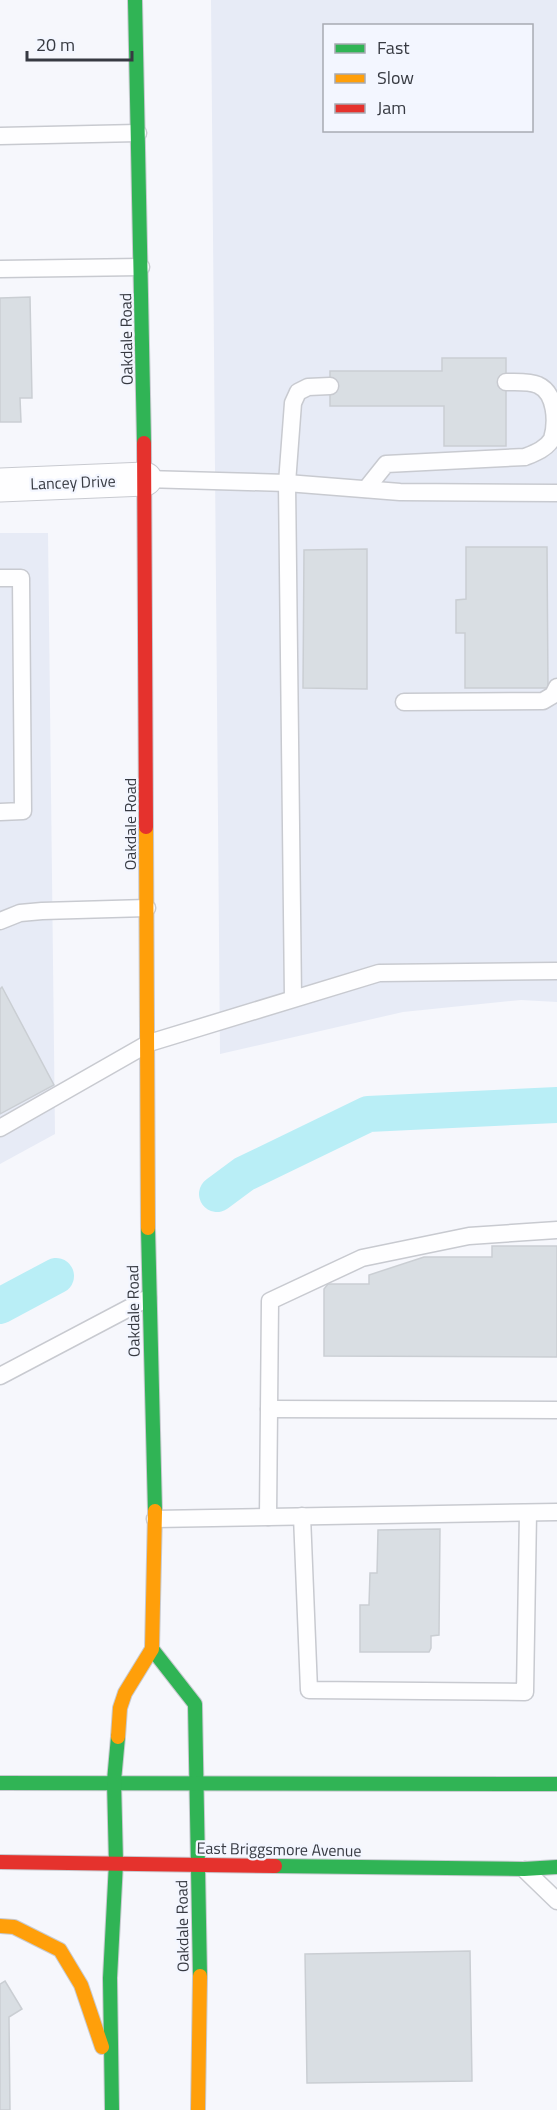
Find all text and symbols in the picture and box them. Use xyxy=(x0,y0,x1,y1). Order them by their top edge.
scale bar xyxy=(27,24,132,62)
legend xyxy=(323,24,533,132)
text: 20 m xyxy=(36,31,75,58)
text: Fast xyxy=(377,34,410,61)
text: Slow xyxy=(377,64,414,91)
text: Jam xyxy=(377,94,406,121)
street label: Oakdale Road xyxy=(113,293,139,385)
street label: Lancey Drive xyxy=(30,469,116,495)
street label: Oakdale Road xyxy=(118,778,142,870)
street label: Oakdale Road xyxy=(120,1265,146,1357)
street label: East Briggsmore Avenue xyxy=(196,1836,362,1862)
street label: Oakdale Road xyxy=(169,1880,195,1972)

